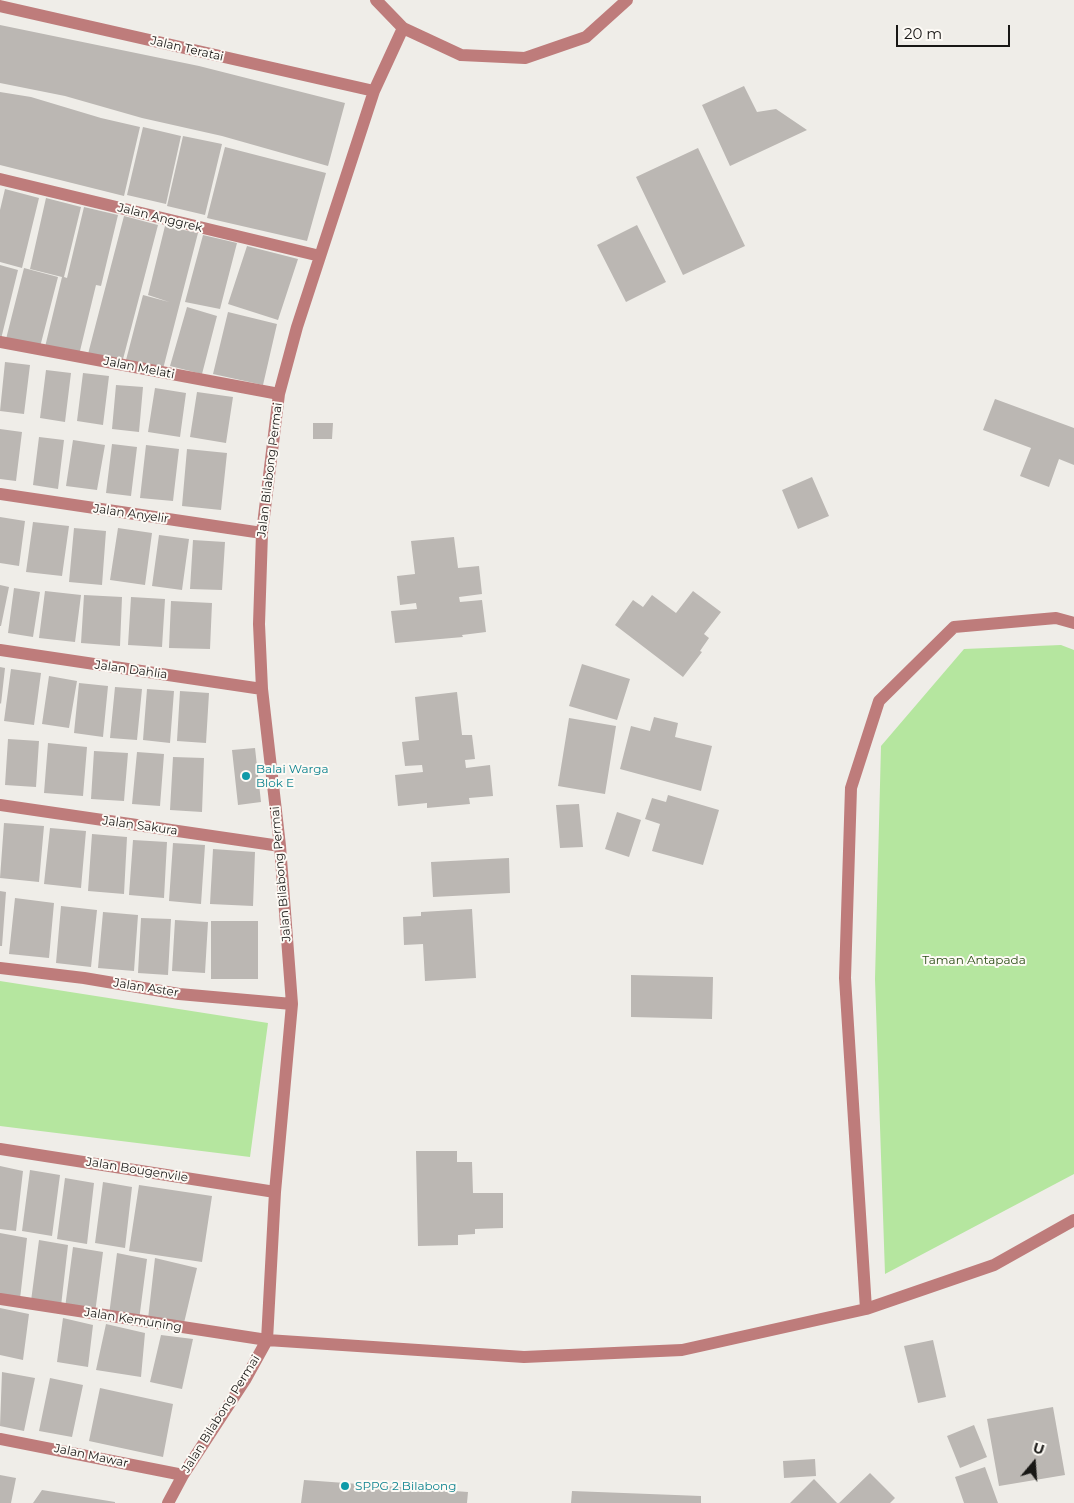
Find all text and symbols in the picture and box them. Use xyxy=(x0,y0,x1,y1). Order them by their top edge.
scale bar xyxy=(899,15,1013,47)
text: 20 m xyxy=(904,24,942,43)
street label: Jalan Teratai xyxy=(149,34,225,64)
street label: Jalan Anggrek xyxy=(116,201,204,235)
street label: Jalan Melati xyxy=(102,354,176,382)
street label: Jalan Bilabong Permai xyxy=(255,402,285,538)
street label: Jalan Anyelir xyxy=(92,502,170,526)
street label: Jalan Dahlia xyxy=(94,658,168,682)
place label: Balai Warga Blok E xyxy=(256,762,329,790)
marker: Balai Warga Blok E xyxy=(240,770,252,782)
street label: Jalan Bilabong Permai xyxy=(268,806,294,942)
street label: Jalan Sakura xyxy=(102,814,178,838)
park label: Taman Antapada xyxy=(922,953,1026,967)
street label: Jalan Aster xyxy=(112,976,180,1000)
street label: Jalan Bougenvile xyxy=(85,1155,189,1185)
street label: Jalan Kemuning xyxy=(83,1305,183,1335)
street label: Jalan Bilabong Permai xyxy=(179,1353,263,1475)
north arrow xyxy=(1009,1438,1059,1488)
text: U xyxy=(1031,1438,1047,1459)
street label: Jalan Mawar xyxy=(53,1441,129,1471)
place label: SPPG 2 Bilabong xyxy=(355,1479,456,1493)
marker: SPPG 2 Bilabong xyxy=(339,1480,351,1492)

